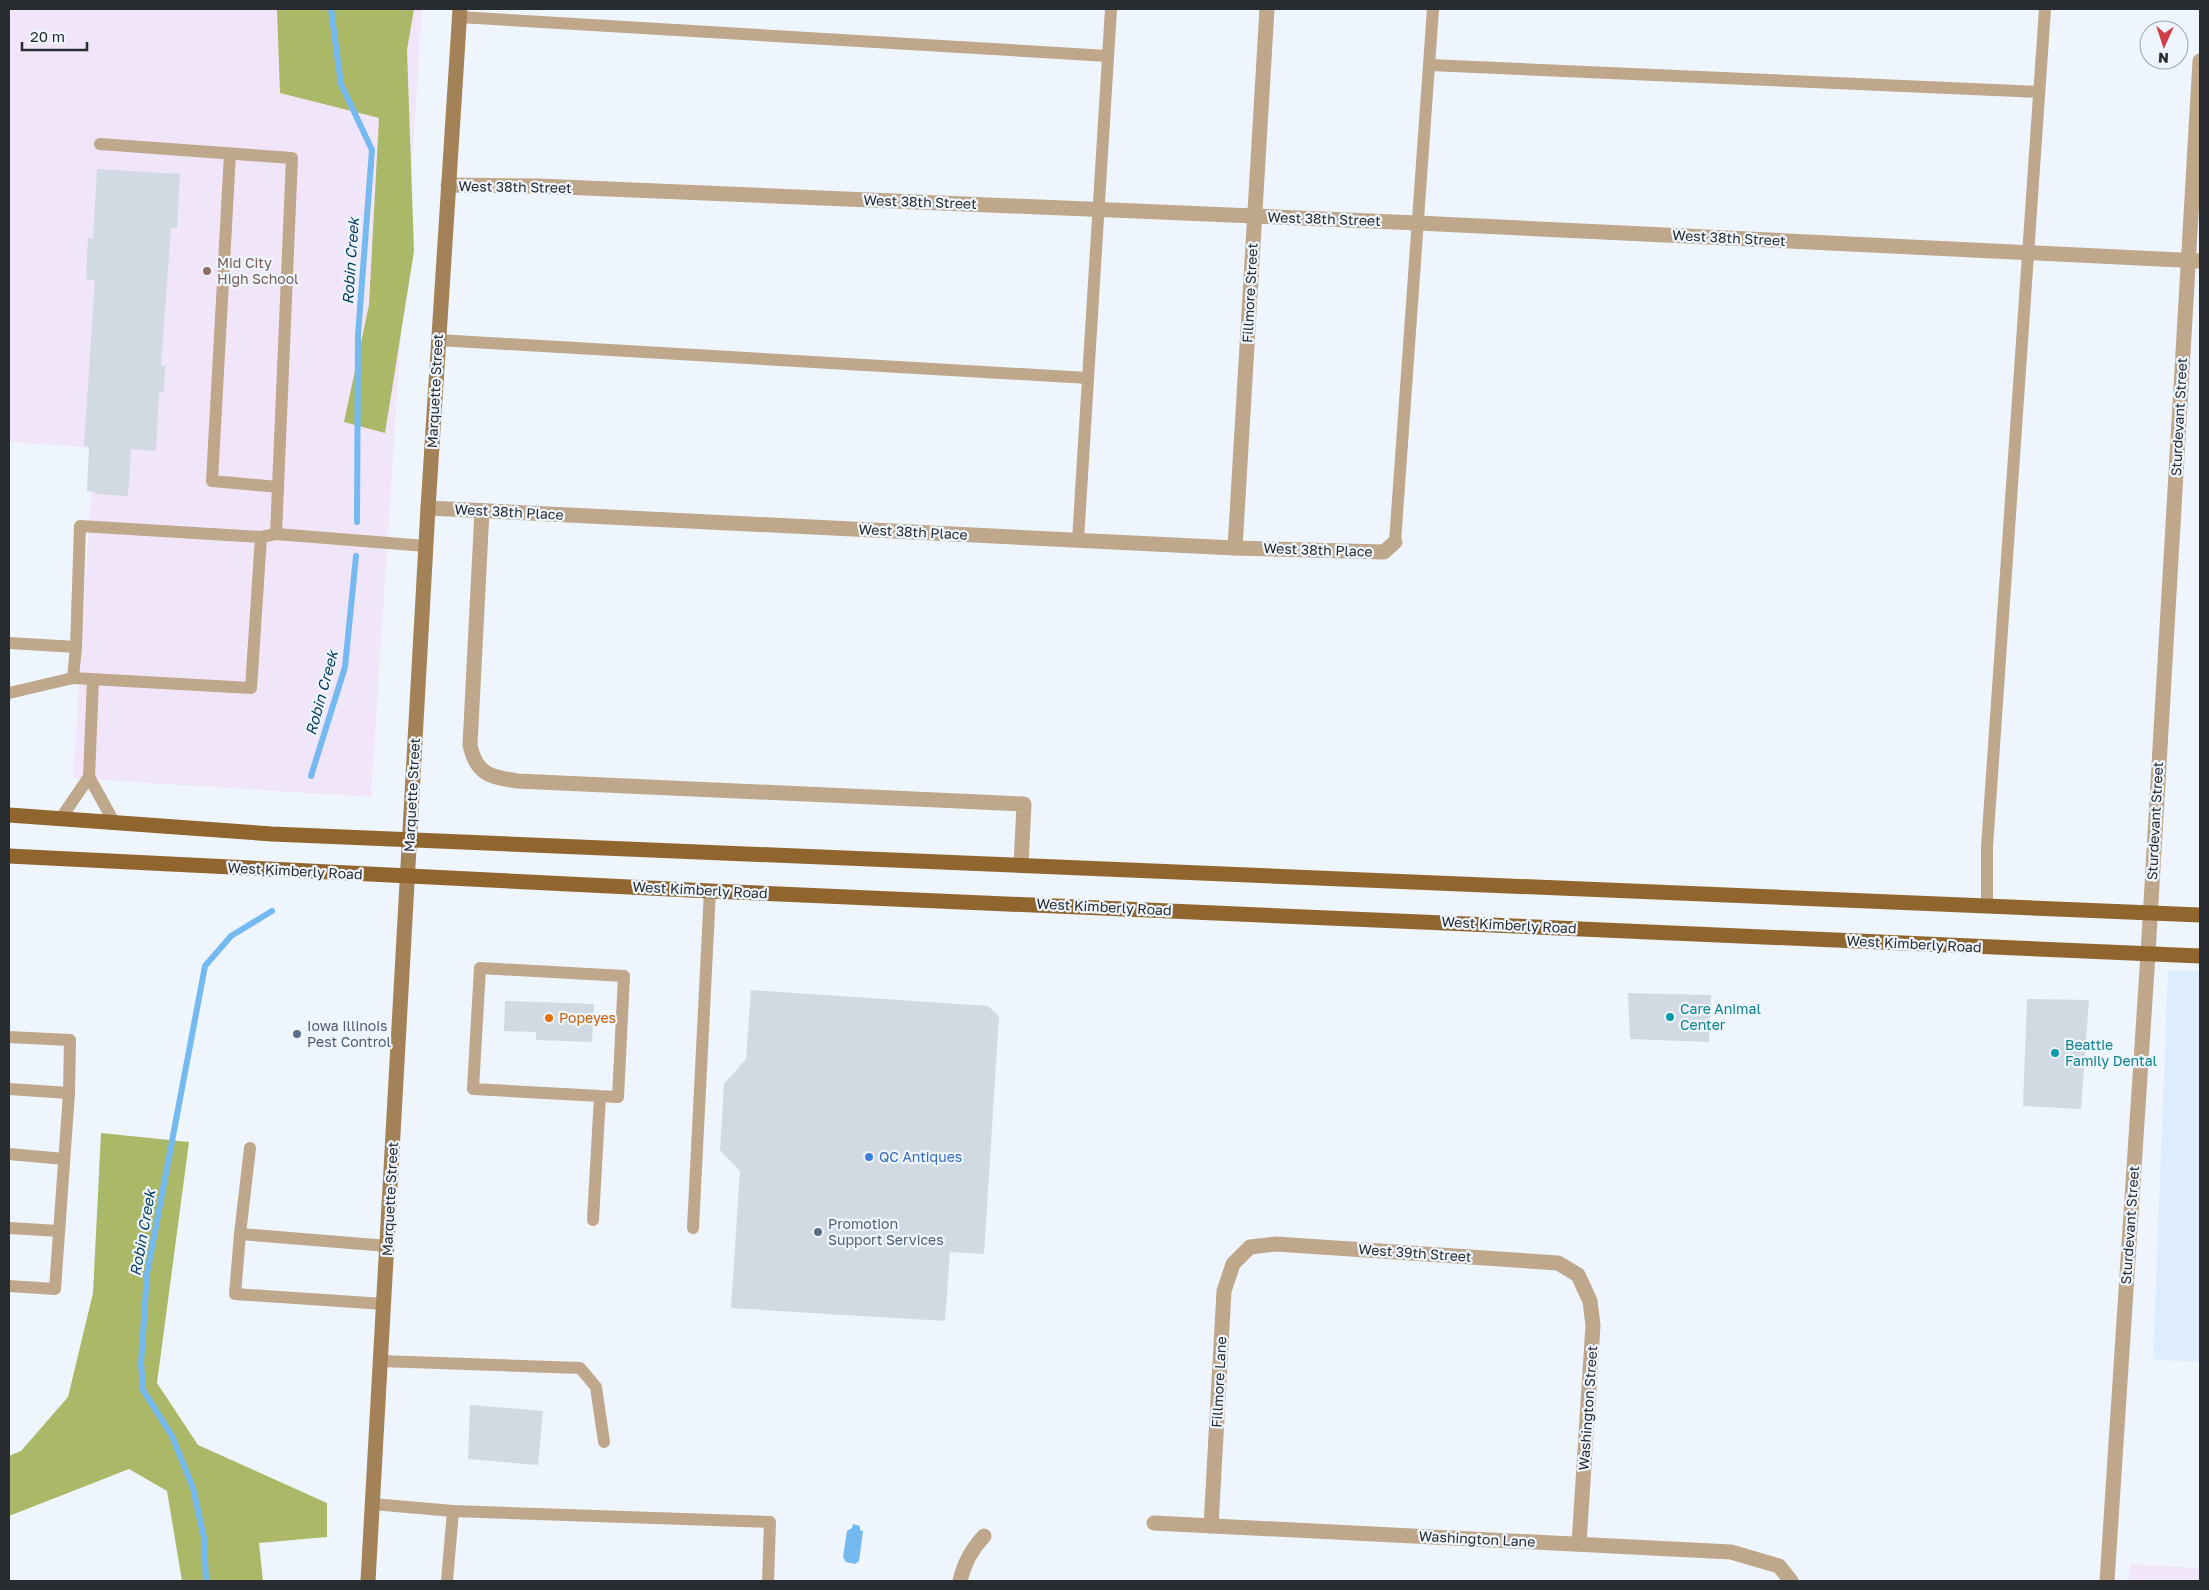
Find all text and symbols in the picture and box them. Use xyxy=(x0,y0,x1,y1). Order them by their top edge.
scale bar xyxy=(22,20,88,52)
north arrow xyxy=(2139,20,2189,70)
text: 20 m xyxy=(30,27,65,45)
text: N xyxy=(2158,50,2169,67)
street label: West 38th Street xyxy=(458,177,572,196)
street label: West 38th Street xyxy=(863,191,977,212)
street label: West 38th Street xyxy=(1267,208,1381,229)
water label: Robin Creek xyxy=(338,215,362,305)
street label: West 38th Street xyxy=(1672,226,1786,249)
street label: Fillmore Street xyxy=(1238,242,1261,343)
place label: Mid City High School xyxy=(217,254,299,287)
marker: Mid City High School xyxy=(201,265,213,277)
street label: Marquette Street xyxy=(423,333,446,449)
street label: Sturdevant Street xyxy=(2167,357,2190,477)
street label: West 38th Place xyxy=(454,500,564,523)
street label: West 38th Place xyxy=(858,520,968,543)
street label: West 38th Place xyxy=(1263,539,1373,560)
water label: Robin Creek xyxy=(301,647,341,737)
street label: Marquette Street xyxy=(400,737,423,853)
street label: Sturdevant Street xyxy=(2143,761,2166,881)
street label: West Kimberly Road xyxy=(227,858,363,883)
street label: West Kimberly Road xyxy=(632,877,768,902)
street label: West Kimberly Road xyxy=(1036,894,1172,919)
street label: West Kimberly Road xyxy=(1441,912,1577,937)
street label: West Kimberly Road xyxy=(1846,931,1982,956)
place label: Care Animal Center xyxy=(1680,1000,1761,1033)
place label: Popeyes xyxy=(559,1009,616,1026)
marker: Care Animal Center xyxy=(1664,1011,1676,1023)
marker: Popeyes xyxy=(543,1012,555,1024)
place label: Iowa Illinois Pest Control xyxy=(307,1017,391,1050)
marker: Iowa Illinois Pest Control xyxy=(291,1028,303,1040)
place label: Beattie Family Dental xyxy=(2065,1036,2157,1069)
marker: Beattie Family Dental xyxy=(2049,1047,2061,1059)
street label: Marquette Street xyxy=(378,1141,401,1257)
place label: QC Antiques xyxy=(879,1148,962,1165)
marker: QC Antiques xyxy=(863,1151,875,1163)
street label: Sturdevant Street xyxy=(2117,1165,2142,1285)
water label: Robin Creek xyxy=(126,1187,159,1277)
place label: Promotion Support Services xyxy=(828,1215,944,1248)
marker: Promotion Support Services xyxy=(812,1226,824,1238)
street label: West 39th Street xyxy=(1358,1240,1472,1265)
street label: Fillmore Lane xyxy=(1208,1336,1229,1428)
street label: Washington Street xyxy=(1575,1345,1600,1471)
street label: Washington Lane xyxy=(1418,1527,1536,1550)

